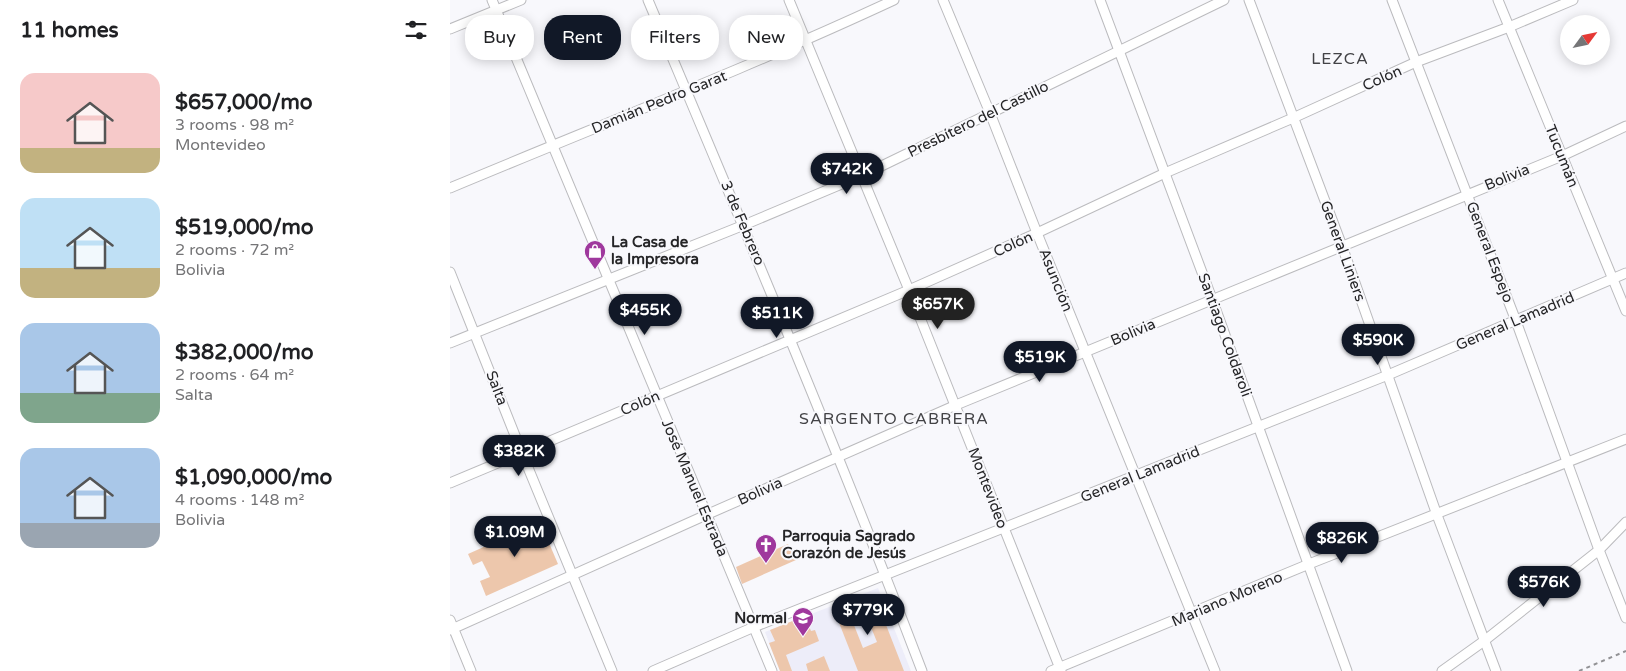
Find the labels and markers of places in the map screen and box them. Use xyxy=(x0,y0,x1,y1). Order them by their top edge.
pin: $742K xyxy=(812,152,882,195)
place label: La Casa de la Impresora xyxy=(611,233,699,269)
shop icon: La Casa de la Impresora xyxy=(583,239,607,270)
pin: $657K xyxy=(903,288,973,330)
pin: $455K xyxy=(610,294,680,336)
pin: $511K xyxy=(742,296,812,339)
pin: $590K xyxy=(1343,324,1413,366)
pin: $519K xyxy=(1005,340,1075,383)
pin: $382K xyxy=(484,434,554,477)
pin: $1.09M xyxy=(474,516,556,558)
pin: $826K xyxy=(1307,522,1377,564)
place label: Parroquia Sagrado Corazón de Jesús xyxy=(782,527,915,562)
church icon: Parroquia Sagrado Corazón de Jesús xyxy=(754,533,778,564)
pin: $576K xyxy=(1509,566,1579,608)
pin: $779K xyxy=(833,594,903,636)
school or university icon: Normal xyxy=(791,606,815,637)
place label: Normal xyxy=(734,609,787,627)

